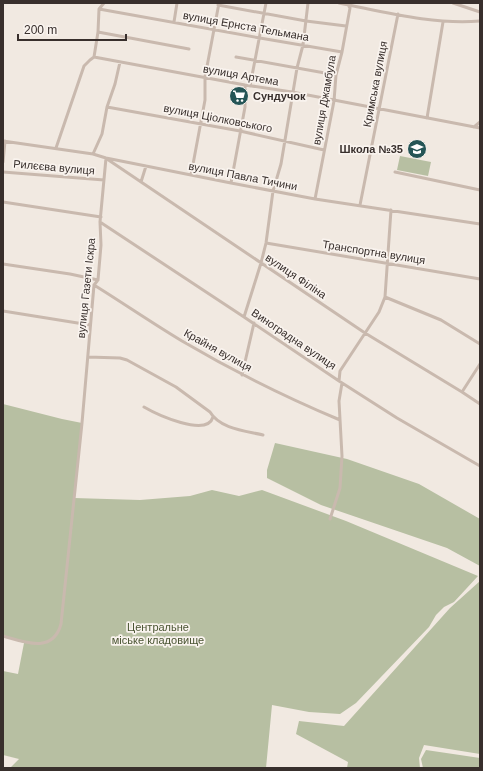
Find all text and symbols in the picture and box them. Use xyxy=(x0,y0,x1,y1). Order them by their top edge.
street label: вулиця Ернста Тельмана xyxy=(182,9,311,43)
scale bar xyxy=(18,16,126,42)
text: 200 m xyxy=(24,23,57,37)
street label: Кримська вулиця xyxy=(361,40,389,128)
street label: вулиця Джамбула xyxy=(310,53,338,146)
street label: вулиця Артема xyxy=(202,62,281,88)
supermarket icon: Сундучок xyxy=(228,85,250,107)
place label: Сундучок xyxy=(253,90,306,102)
street label: вулиця Ціолковського xyxy=(163,102,273,134)
school or university icon: Школа №35 xyxy=(406,138,428,160)
place label: Школа №35 xyxy=(339,143,403,155)
street label: Рилєєва вулиця xyxy=(13,157,95,177)
street label: вулиця Павла Тичини xyxy=(188,160,298,192)
street label: вулиця Газети Іскра xyxy=(75,236,97,339)
street label: Транспортна вулиця xyxy=(322,238,426,266)
street label: вулиця Філіна xyxy=(263,251,329,301)
street label: Виноградна вулиця xyxy=(249,306,339,372)
street label: Крайня вулиця xyxy=(182,326,254,374)
park label: Центральне міське кладовище xyxy=(112,621,204,646)

